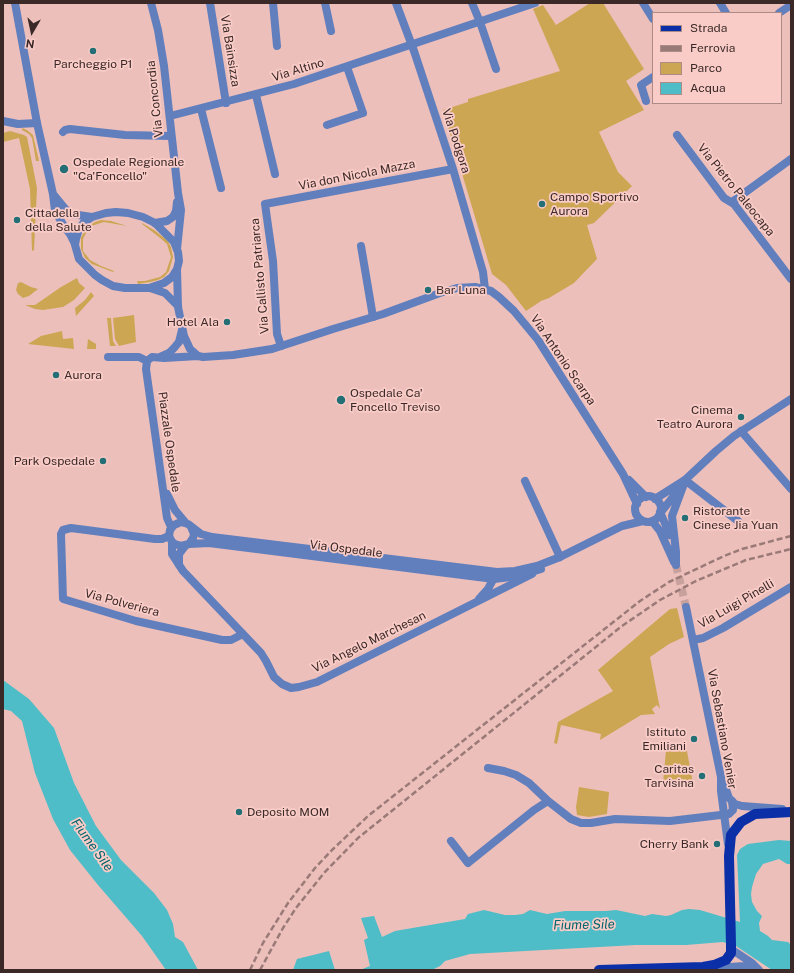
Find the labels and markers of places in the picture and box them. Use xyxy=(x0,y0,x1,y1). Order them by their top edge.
marker: Parcheggio P1 xyxy=(88,46,98,56)
place label: Parcheggio P1 xyxy=(54,57,132,71)
place label: Ospedale Regionale "Ca'Foncello" xyxy=(73,155,184,183)
marker: Ospedale Regionale "Ca'Foncello" xyxy=(58,163,70,175)
place label: Campo Sportivo Aurora xyxy=(550,190,639,218)
marker: Campo Sportivo Aurora xyxy=(537,199,547,209)
place label: Cittadella della Salute xyxy=(25,206,92,234)
marker: Cittadella della Salute xyxy=(12,215,22,225)
place label: Bar Luna xyxy=(436,283,486,297)
marker: Bar Luna xyxy=(423,285,433,295)
place label: Hotel Ala xyxy=(167,315,219,329)
marker: Hotel Ala xyxy=(222,317,232,327)
place label: Aurora xyxy=(64,368,102,382)
marker: Aurora xyxy=(51,370,61,380)
place label: Ospedale Ca' Foncello Treviso xyxy=(350,386,440,414)
marker: Ospedale Ca' Foncello Treviso xyxy=(335,394,347,406)
place label: Cinema Teatro Aurora xyxy=(657,403,733,431)
marker: Cinema Teatro Aurora xyxy=(736,412,746,422)
place label: Park Ospedale xyxy=(14,454,95,468)
marker: Park Ospedale xyxy=(98,456,108,466)
place label: Ristorante Cinese Jia Yuan xyxy=(693,504,778,532)
marker: Ristorante Cinese Jia Yuan xyxy=(680,513,690,523)
place label: Istituto Emiliani xyxy=(642,725,686,753)
marker: Istituto Emiliani xyxy=(689,734,699,744)
place label: Caritas Tarvisina xyxy=(644,762,694,790)
marker: Caritas Tarvisina xyxy=(697,771,707,781)
place label: Deposito MOM xyxy=(247,805,329,819)
marker: Deposito MOM xyxy=(234,807,244,817)
place label: Cherry Bank xyxy=(640,837,709,851)
marker: Cherry Bank xyxy=(712,839,722,849)

